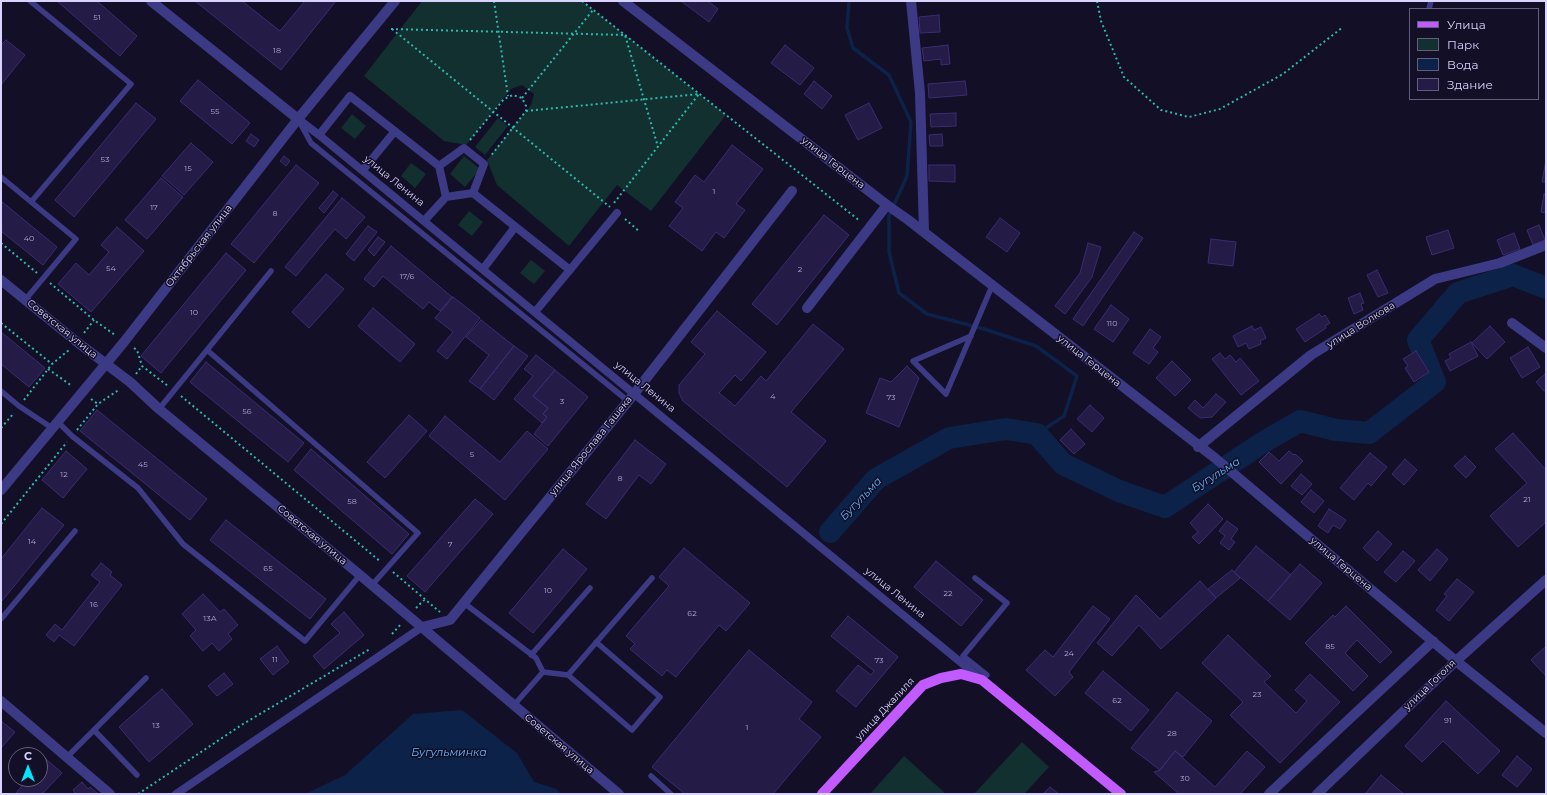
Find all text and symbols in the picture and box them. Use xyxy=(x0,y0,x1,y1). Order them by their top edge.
legend xyxy=(1409,8,1539,100)
house number: 51 xyxy=(93,13,101,23)
text: Улица xyxy=(1447,17,1486,32)
text: Парк xyxy=(1447,37,1479,52)
house number: 18 xyxy=(273,46,281,56)
text: Вода xyxy=(1447,57,1478,72)
text: Здание xyxy=(1447,77,1493,92)
house number: 55 xyxy=(210,107,220,117)
street label: улица Герцена xyxy=(799,135,867,191)
street label: улица Ленина xyxy=(361,153,427,209)
house number: 53 xyxy=(101,155,109,165)
house number: 15 xyxy=(184,164,192,174)
house number: 1 xyxy=(713,187,715,197)
street label: Октябрьская улица xyxy=(163,202,235,290)
house number: 17 xyxy=(150,203,158,213)
house number: 8 xyxy=(272,209,278,219)
house number: 40 xyxy=(24,234,34,244)
house number: 54 xyxy=(106,264,116,274)
house number: 2 xyxy=(798,265,802,275)
house number: 17/6 xyxy=(400,272,414,282)
street label: Советская улица xyxy=(24,297,100,361)
street label: улица Волкова xyxy=(1325,299,1397,351)
house number: 10 xyxy=(190,308,198,318)
house number: 110 xyxy=(1106,319,1118,329)
street label: улица Герцена xyxy=(1055,333,1123,389)
street label: улица Ленина xyxy=(612,359,678,415)
house number: 4 xyxy=(770,392,776,402)
house number: 73 xyxy=(886,393,896,403)
street label: улица Ярослава Гашека xyxy=(547,394,635,498)
house number: 3 xyxy=(560,397,564,407)
house number: 56 xyxy=(242,407,252,417)
house number: 5 xyxy=(470,450,474,460)
water label: Бугульма xyxy=(1189,455,1243,495)
house number: 45 xyxy=(138,460,148,470)
house number: 12 xyxy=(60,470,68,480)
house number: 8 xyxy=(617,474,623,484)
water label: Бугульма xyxy=(837,475,885,523)
house number: 21 xyxy=(1523,495,1531,505)
house number: 58 xyxy=(347,497,357,507)
street label: Советская улица xyxy=(275,502,349,568)
street label: улица Герцена xyxy=(1308,535,1374,593)
house number: 14 xyxy=(28,537,36,547)
house number: 7 xyxy=(448,540,452,550)
house number: 65 xyxy=(263,564,273,574)
street label: улица Ленина xyxy=(862,565,928,621)
house number: 10 xyxy=(544,586,552,596)
house number: 22 xyxy=(943,589,953,599)
house number: 16 xyxy=(90,600,98,610)
house number: 62 xyxy=(687,609,697,619)
house number: 13А xyxy=(203,614,217,624)
house number: 85 xyxy=(1325,642,1335,652)
house number: 24 xyxy=(1064,649,1074,659)
house number: 11 xyxy=(272,655,278,665)
house number: 73 xyxy=(874,656,884,666)
street label: улица Гоголя xyxy=(1401,657,1459,713)
street label: улица Джалиля xyxy=(853,675,917,743)
house number: 23 xyxy=(1252,690,1262,700)
house number: 62 xyxy=(1112,696,1122,706)
street label: Советская улица xyxy=(522,711,596,777)
house number: 91 xyxy=(1444,716,1452,726)
house number: 13 xyxy=(152,721,160,731)
house number: 1 xyxy=(746,723,748,733)
house number: 28 xyxy=(1167,729,1177,739)
water label: Бугульминка xyxy=(411,746,487,760)
north arrow xyxy=(8,747,48,787)
text: С xyxy=(24,749,32,763)
house number: 30 xyxy=(1180,774,1190,784)

